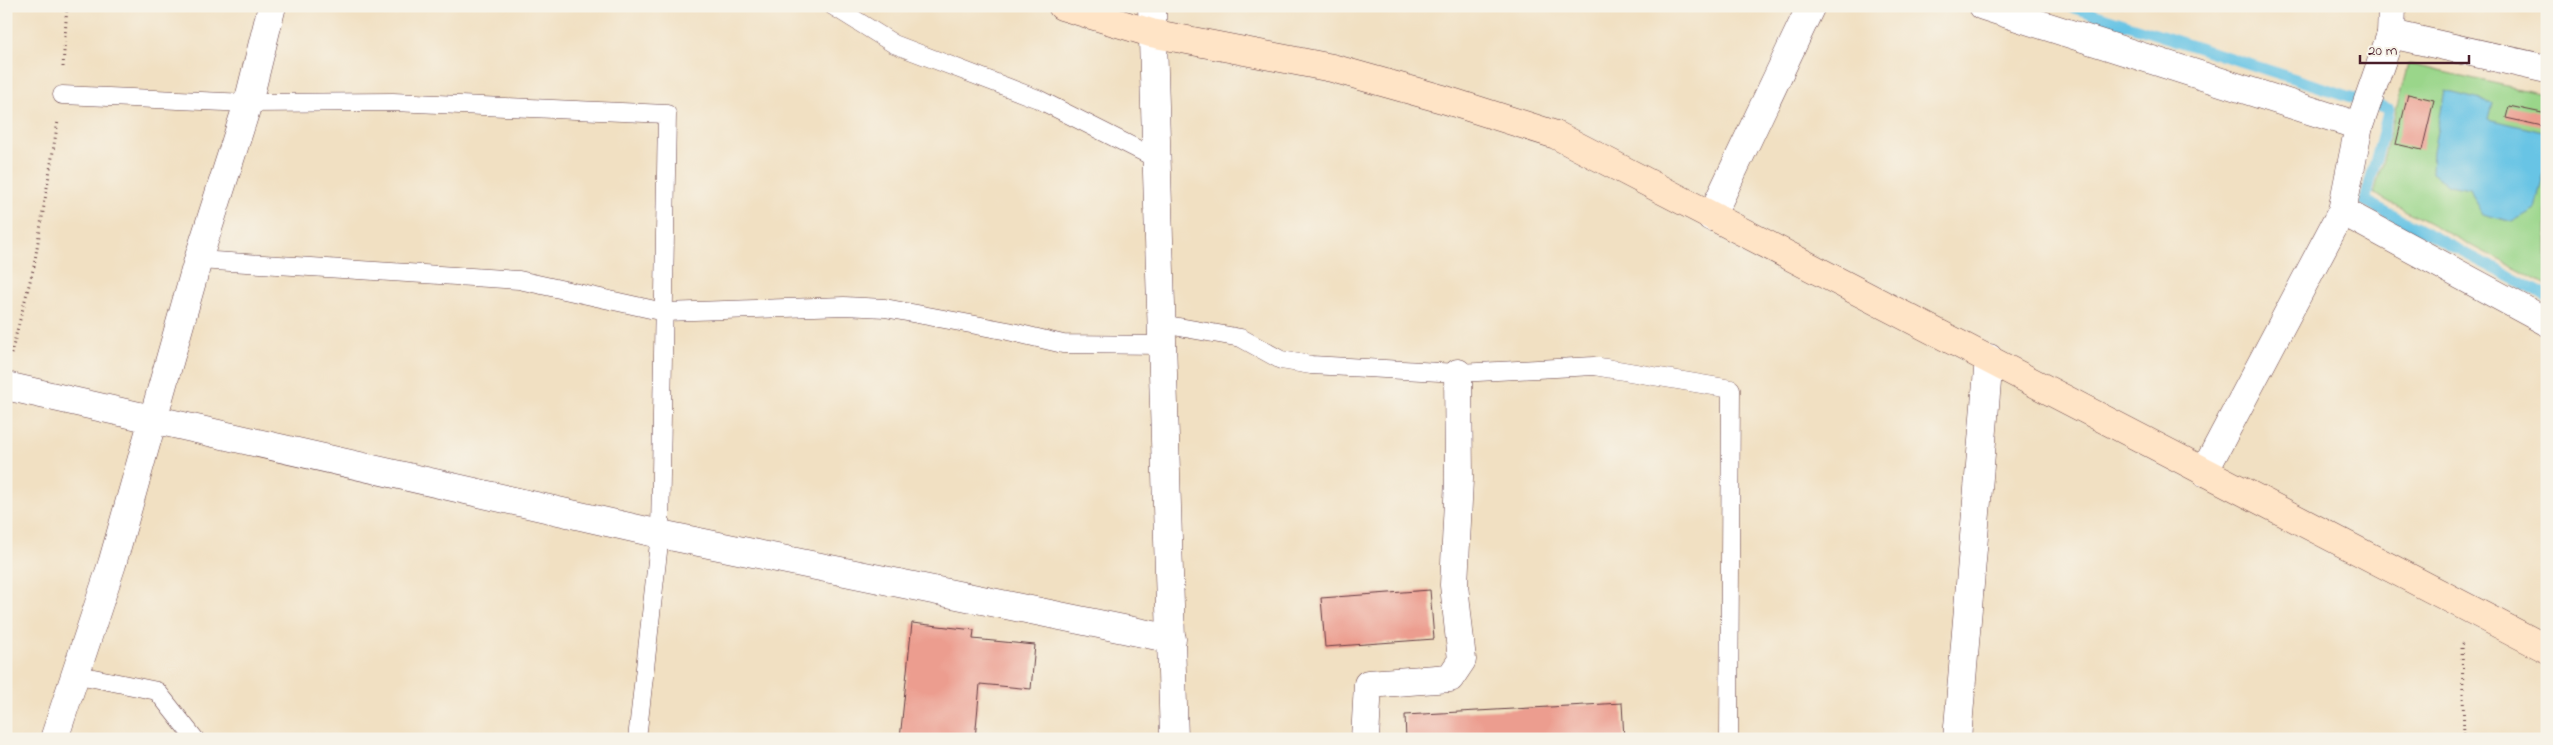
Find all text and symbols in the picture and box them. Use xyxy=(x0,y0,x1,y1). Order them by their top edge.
scale bar xyxy=(2360,32,2469,64)
text: 20 m xyxy=(2368,40,2398,62)

